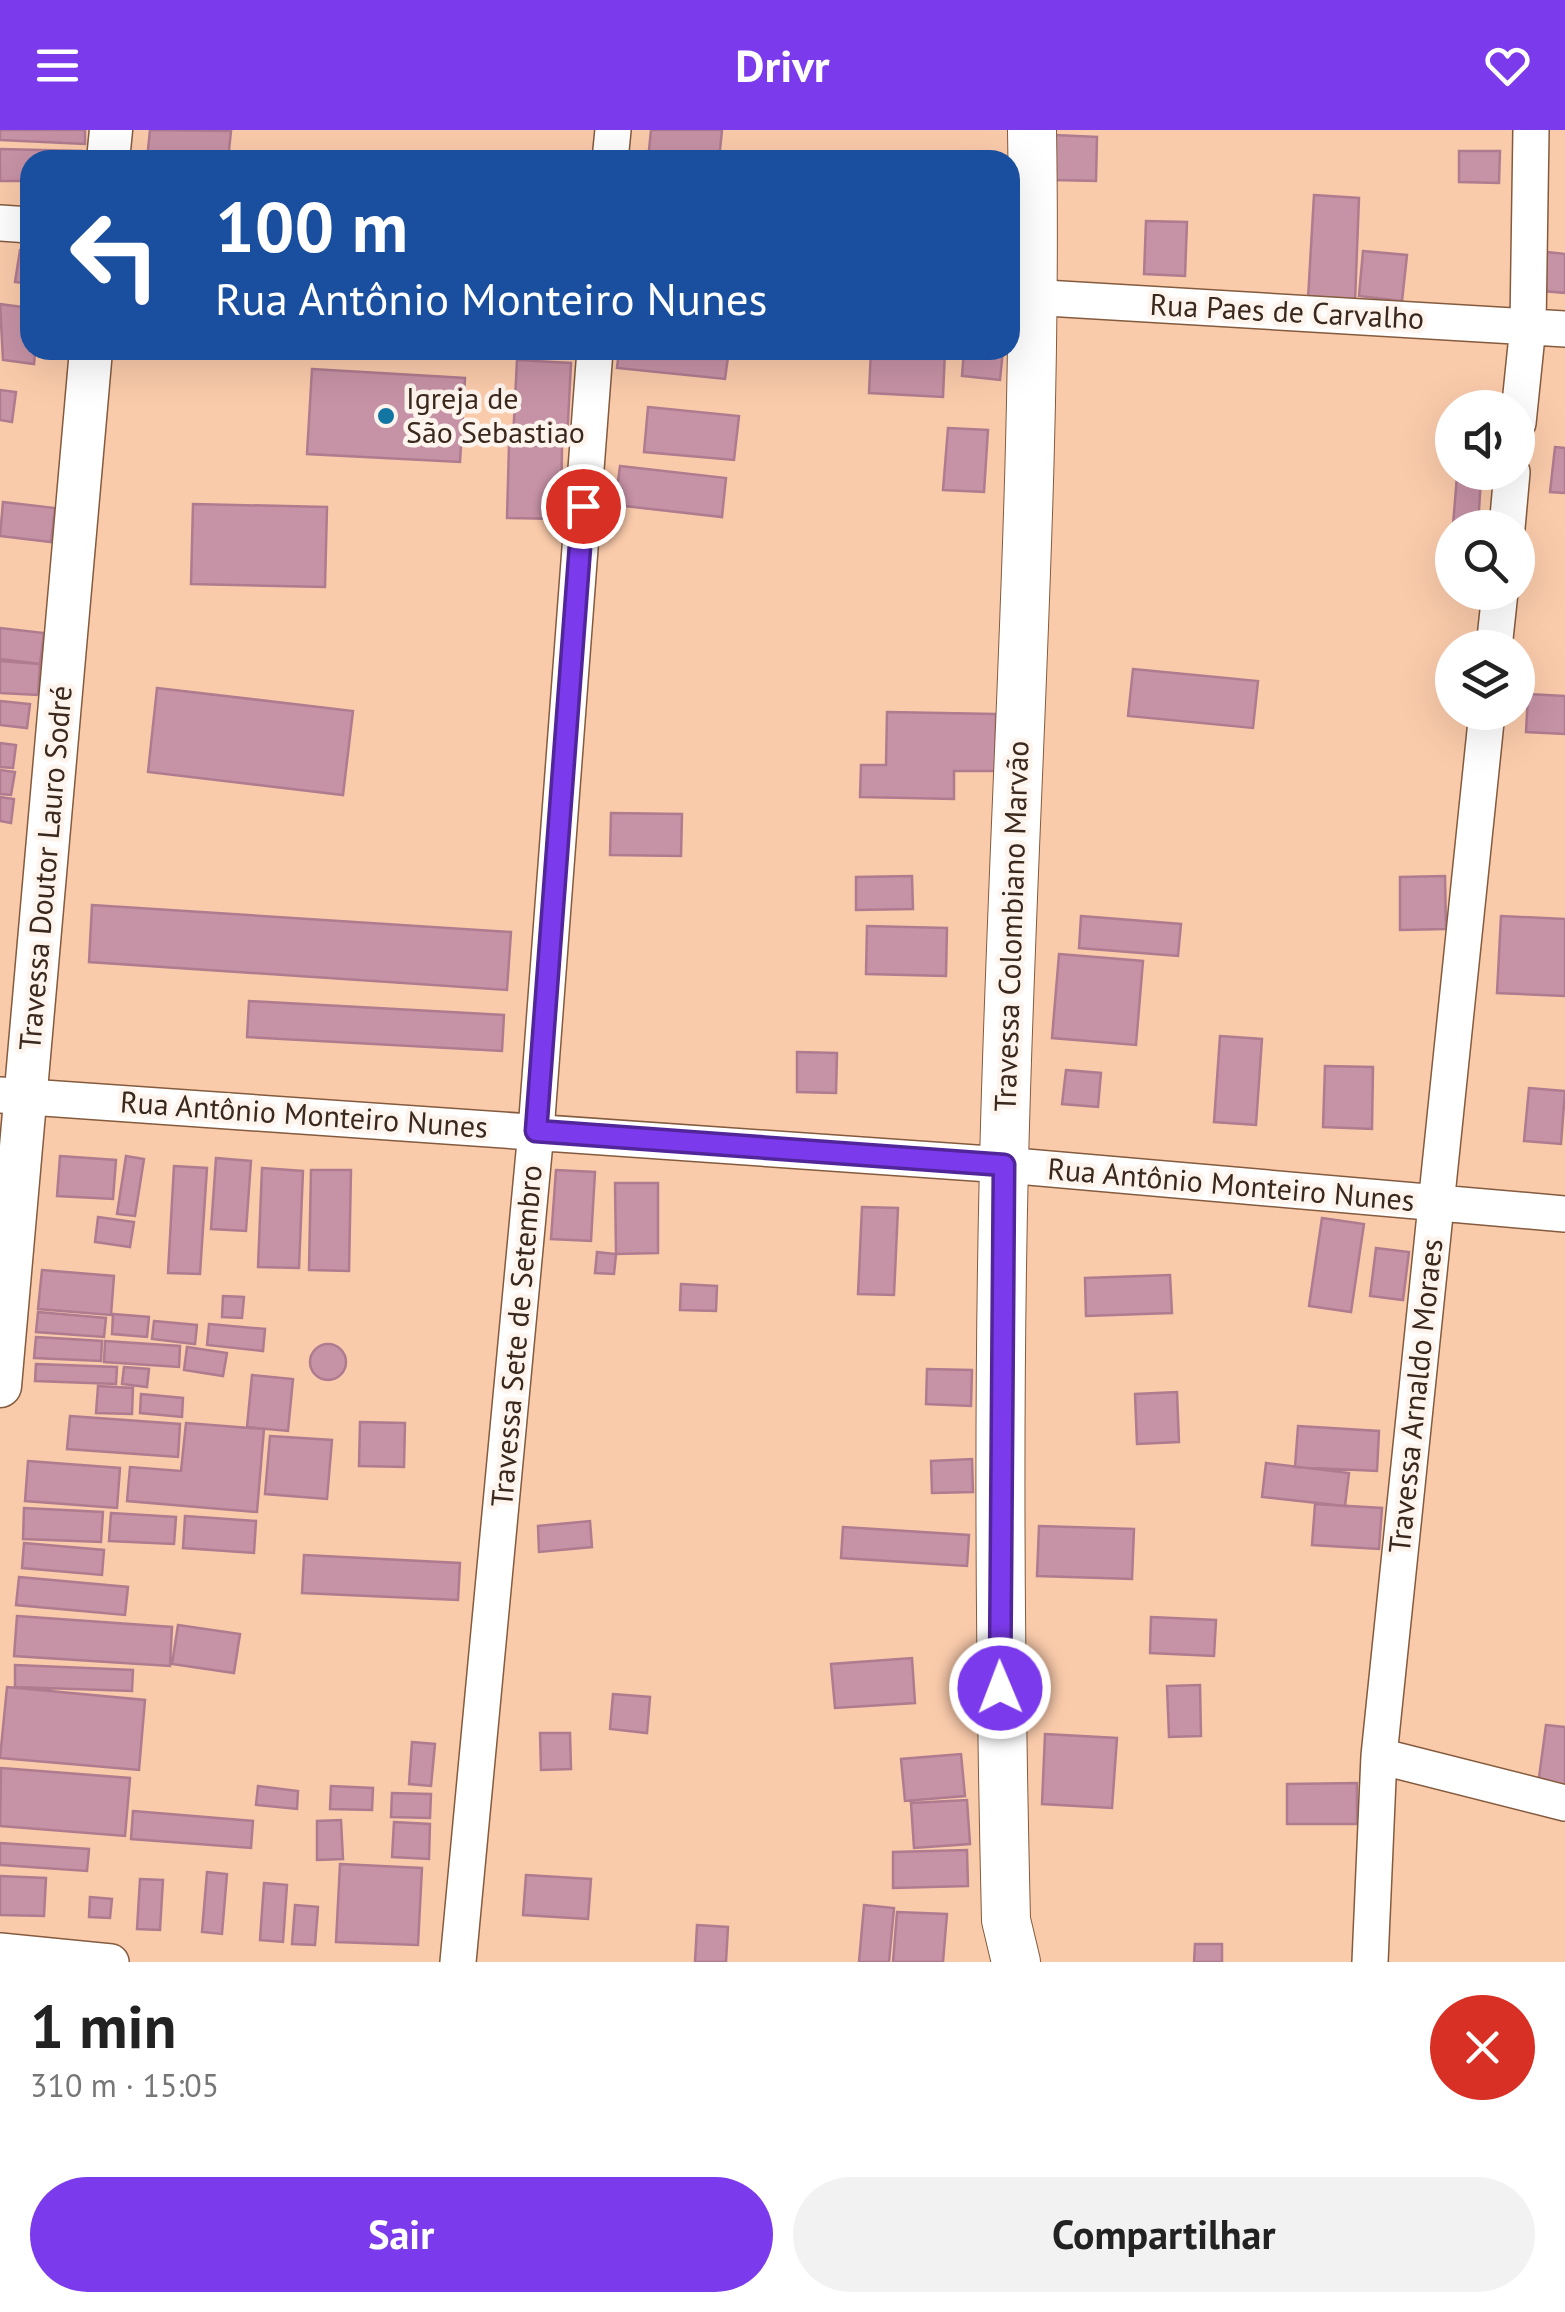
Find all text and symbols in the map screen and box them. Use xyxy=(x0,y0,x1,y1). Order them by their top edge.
text: Drivr xyxy=(735,36,830,94)
icon: menu xyxy=(30,38,85,93)
icon: heart xyxy=(1480,38,1535,93)
text: 100 m xyxy=(215,181,408,271)
icon: left xyxy=(50,190,180,320)
text: Rua Antônio Monteiro Nunes xyxy=(215,269,768,327)
street label: Rua Paes de Carvalho xyxy=(1149,284,1425,337)
place label: Igreja de São Sebastiao xyxy=(406,378,585,451)
map controls xyxy=(1435,390,1535,730)
button: sound xyxy=(1435,390,1535,490)
marker: Igreja de São Sebastiao xyxy=(375,405,397,427)
pin xyxy=(541,464,626,549)
icon: arrive xyxy=(556,479,611,534)
button: search xyxy=(1435,510,1535,610)
button: layers xyxy=(1435,630,1535,730)
street label: Travessa Doutor Lauro Sodré xyxy=(9,684,80,1052)
street label: Travessa Colombiano Marvão xyxy=(985,740,1036,1112)
street label: Rua Antônio Monteiro Nunes xyxy=(119,1081,489,1146)
street label: Rua Antônio Monteiro Nunes xyxy=(1046,1148,1416,1219)
street label: Travessa Sete de Setembro xyxy=(481,1163,550,1508)
street label: Travessa Arnaldo Moraes xyxy=(1379,1237,1450,1555)
position arrow xyxy=(948,1636,1052,1740)
text: 1 min xyxy=(30,1987,176,2065)
button: close xyxy=(1430,1995,1535,2100)
text: 310 m · 15:05 xyxy=(30,2064,219,2106)
button: Sair xyxy=(30,2177,773,2292)
button: Compartilhar xyxy=(793,2177,1535,2292)

